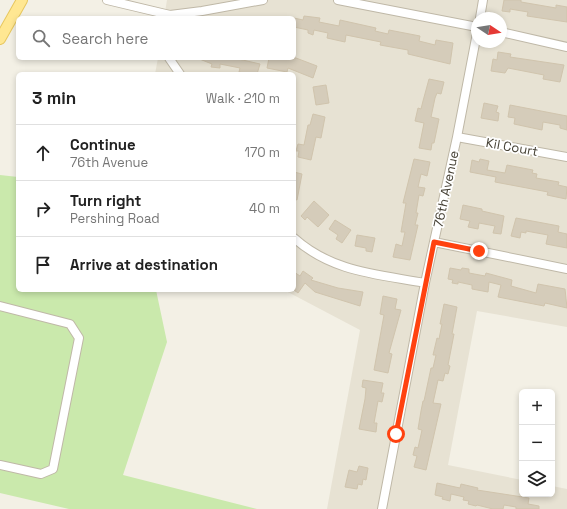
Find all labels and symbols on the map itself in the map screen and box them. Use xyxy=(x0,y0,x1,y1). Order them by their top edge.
north arrow xyxy=(471,12,507,48)
street label: Kil Court xyxy=(484,134,540,160)
street label: 76th Avenue xyxy=(430,149,462,229)
route end xyxy=(470,242,488,260)
route start xyxy=(387,425,405,443)

